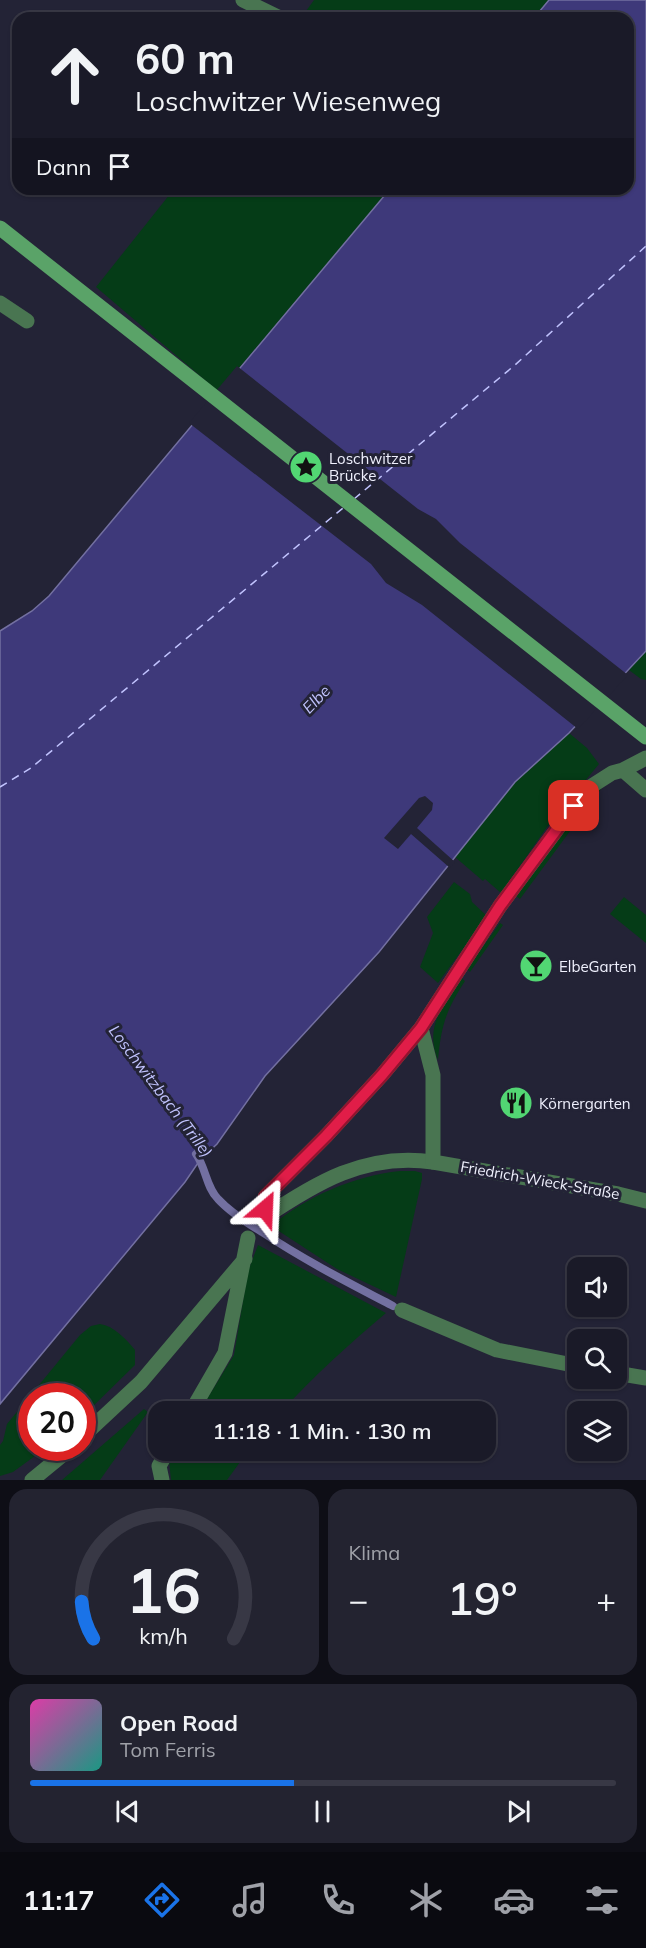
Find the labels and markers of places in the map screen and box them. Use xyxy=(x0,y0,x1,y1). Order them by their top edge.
place icon: Loschwitzer Brücke xyxy=(288,449,324,485)
place label: Loschwitzer Brücke xyxy=(329,449,413,485)
pin xyxy=(548,780,599,831)
bar icon: ElbeGarten xyxy=(518,948,554,984)
place label: ElbeGarten xyxy=(559,957,636,976)
restaurant icon: Körnergarten xyxy=(498,1085,534,1121)
place label: Körnergarten xyxy=(539,1094,631,1113)

